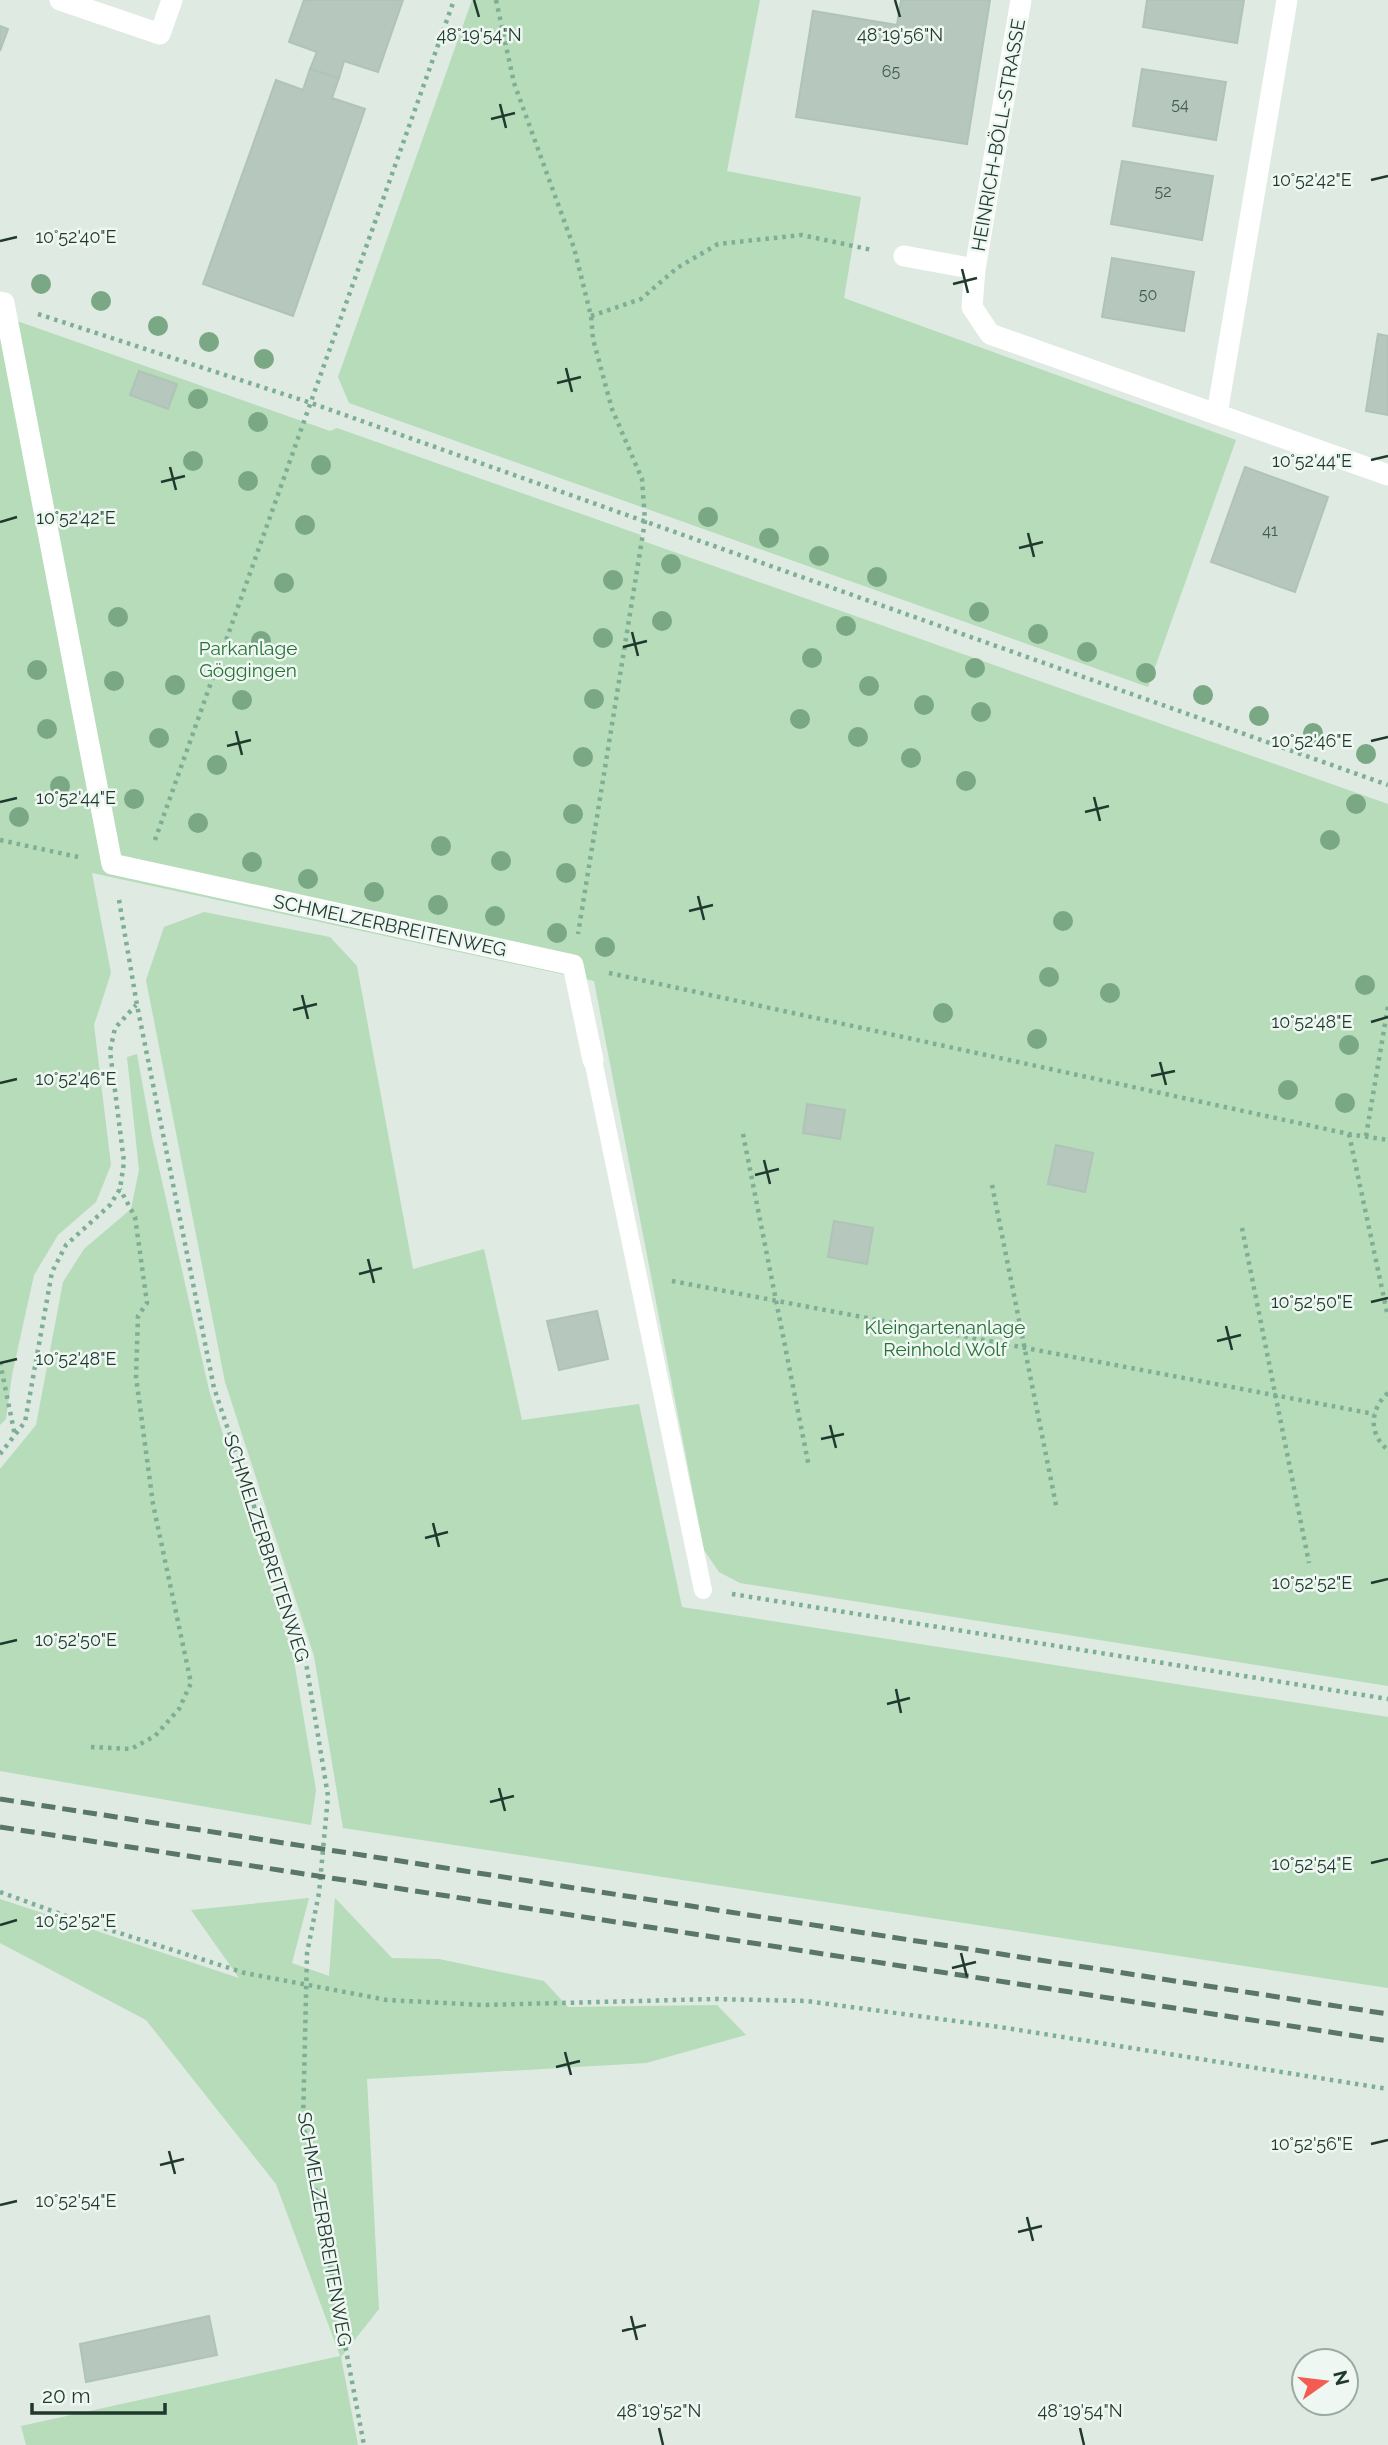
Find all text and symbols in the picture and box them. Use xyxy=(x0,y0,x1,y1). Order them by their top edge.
street label: HEINRICH-BÖLL-STRASSE xyxy=(967,17,1029,253)
text: 48°19'54"N xyxy=(436,24,522,45)
text: 48°19'56"N xyxy=(857,24,943,45)
house number: 65 xyxy=(882,62,900,81)
house number: 54 xyxy=(1171,95,1189,114)
text: 10°52'42"E xyxy=(1272,169,1352,190)
house number: 52 xyxy=(1154,182,1172,201)
text: 10°52'40"E xyxy=(35,226,117,247)
house number: 50 xyxy=(1139,285,1157,304)
text: 10°52'44"E xyxy=(1272,450,1352,471)
text: 10°52'42"E xyxy=(36,507,116,528)
house number: 41 xyxy=(1262,521,1278,540)
park label: Parkanlage Göggingen xyxy=(199,637,297,681)
text: 10°52'46"E xyxy=(1271,730,1353,751)
text: 10°52'44"E xyxy=(36,787,116,808)
street label: SCHMELZERBREITENWEG xyxy=(271,890,509,960)
text: 10°52'48"E xyxy=(1272,1011,1352,1032)
text: 10°52'46"E xyxy=(35,1068,117,1089)
text: 10°52'50"E xyxy=(1271,1291,1353,1312)
park label: Kleingartenanlage Reinhold Wolf xyxy=(865,1316,1025,1360)
text: 10°52'48"E xyxy=(36,1348,116,1369)
street label: SCHMELZERBREITENWEG xyxy=(220,1432,314,1664)
text: 10°52'52"E xyxy=(1272,1572,1352,1593)
text: 10°52'50"E xyxy=(35,1629,117,1650)
text: 10°52'54"E xyxy=(1271,1853,1353,1874)
text: 10°52'52"E xyxy=(36,1910,116,1931)
street label: SCHMELZERBREITENWEG xyxy=(294,2110,356,2348)
text: 10°52'56"E xyxy=(1271,2133,1353,2154)
text: 10°52'54"E xyxy=(35,2190,117,2211)
north arrow xyxy=(1290,2347,1360,2417)
text: N xyxy=(1329,2368,1354,2388)
scale bar xyxy=(32,2372,164,2416)
text: 20 m xyxy=(42,2383,90,2408)
text: 48°19'52"N xyxy=(617,2400,701,2421)
text: 48°19'54"N xyxy=(1037,2400,1123,2421)

